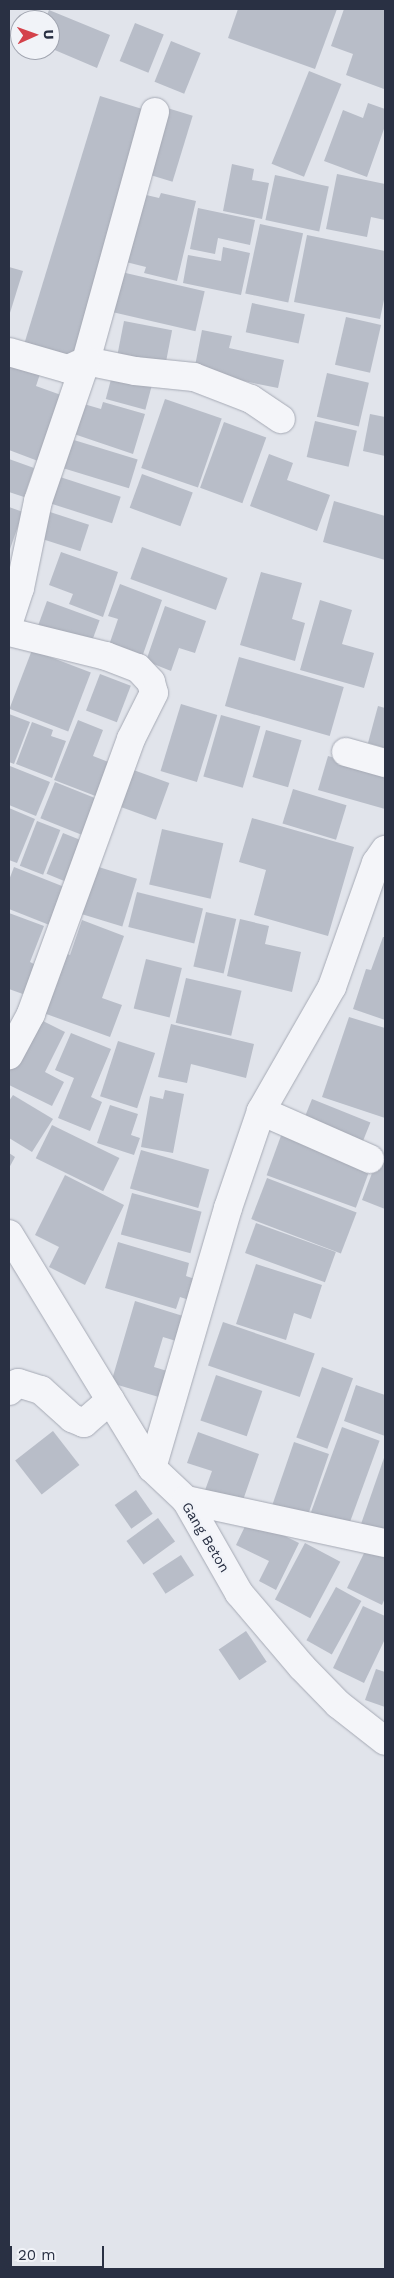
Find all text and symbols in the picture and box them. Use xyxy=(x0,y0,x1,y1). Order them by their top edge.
north arrow xyxy=(10,10,60,60)
text: U xyxy=(41,29,57,40)
street label: Gang Beton xyxy=(178,1499,234,1575)
scale bar xyxy=(12,2236,106,2268)
text: 20 m xyxy=(18,2246,56,2264)

